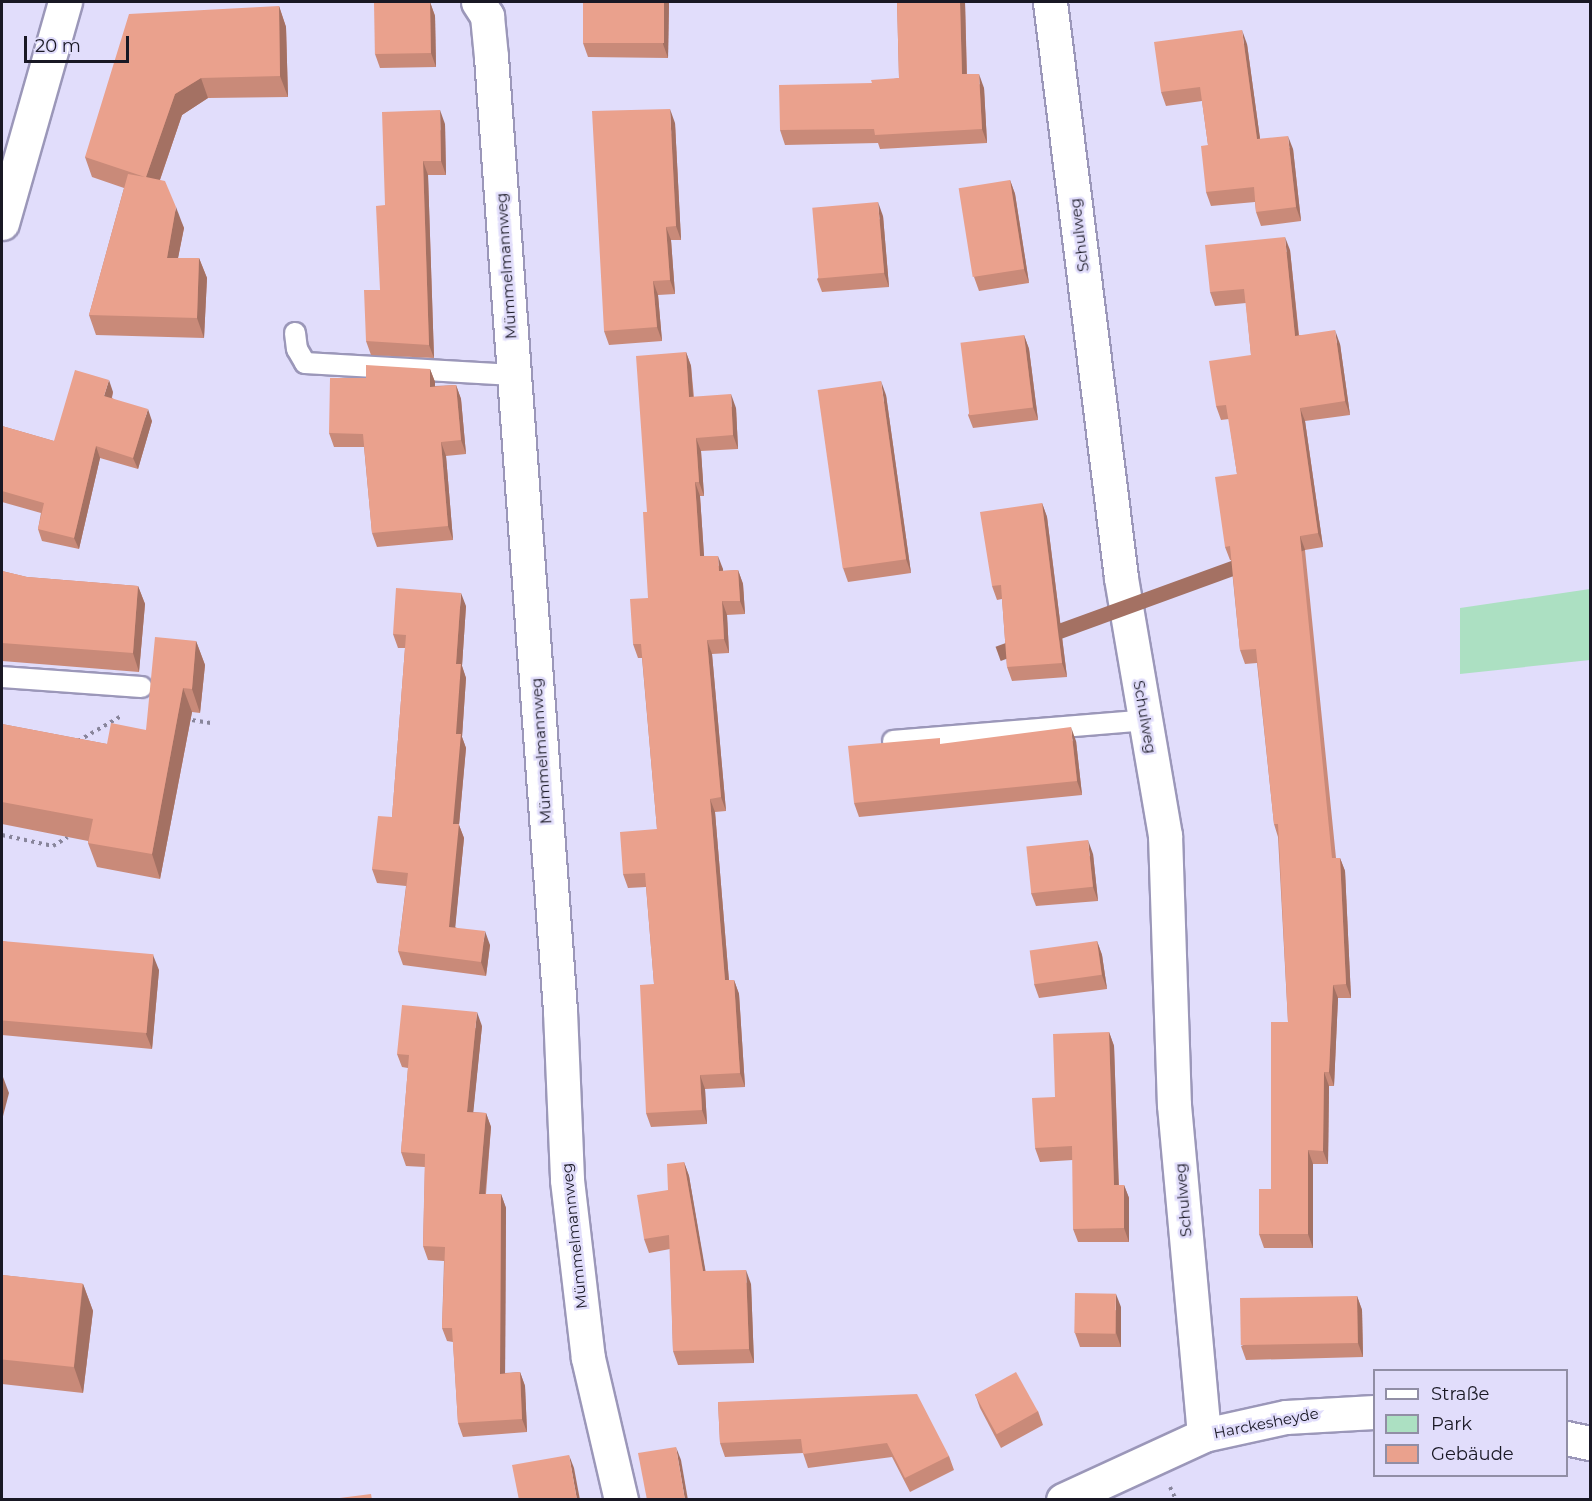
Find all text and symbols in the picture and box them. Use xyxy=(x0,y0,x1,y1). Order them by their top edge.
scale bar xyxy=(27,24,132,62)
text: 20 m xyxy=(35,35,81,57)
street label: Mümmelmannweg xyxy=(492,192,520,340)
street label: Schulweg xyxy=(1066,197,1092,273)
street label: Mümmelmannweg xyxy=(527,677,555,825)
street label: Schulweg xyxy=(1130,679,1160,755)
street label: Mümmelmannweg xyxy=(557,1162,591,1310)
street label: Schulweg xyxy=(1171,1162,1195,1238)
legend xyxy=(1373,1369,1568,1477)
text: Straße xyxy=(1431,1383,1489,1405)
street label: Harckesheyde xyxy=(1212,1404,1320,1442)
text: Park xyxy=(1431,1413,1472,1435)
text: Gebäude xyxy=(1431,1443,1514,1465)

